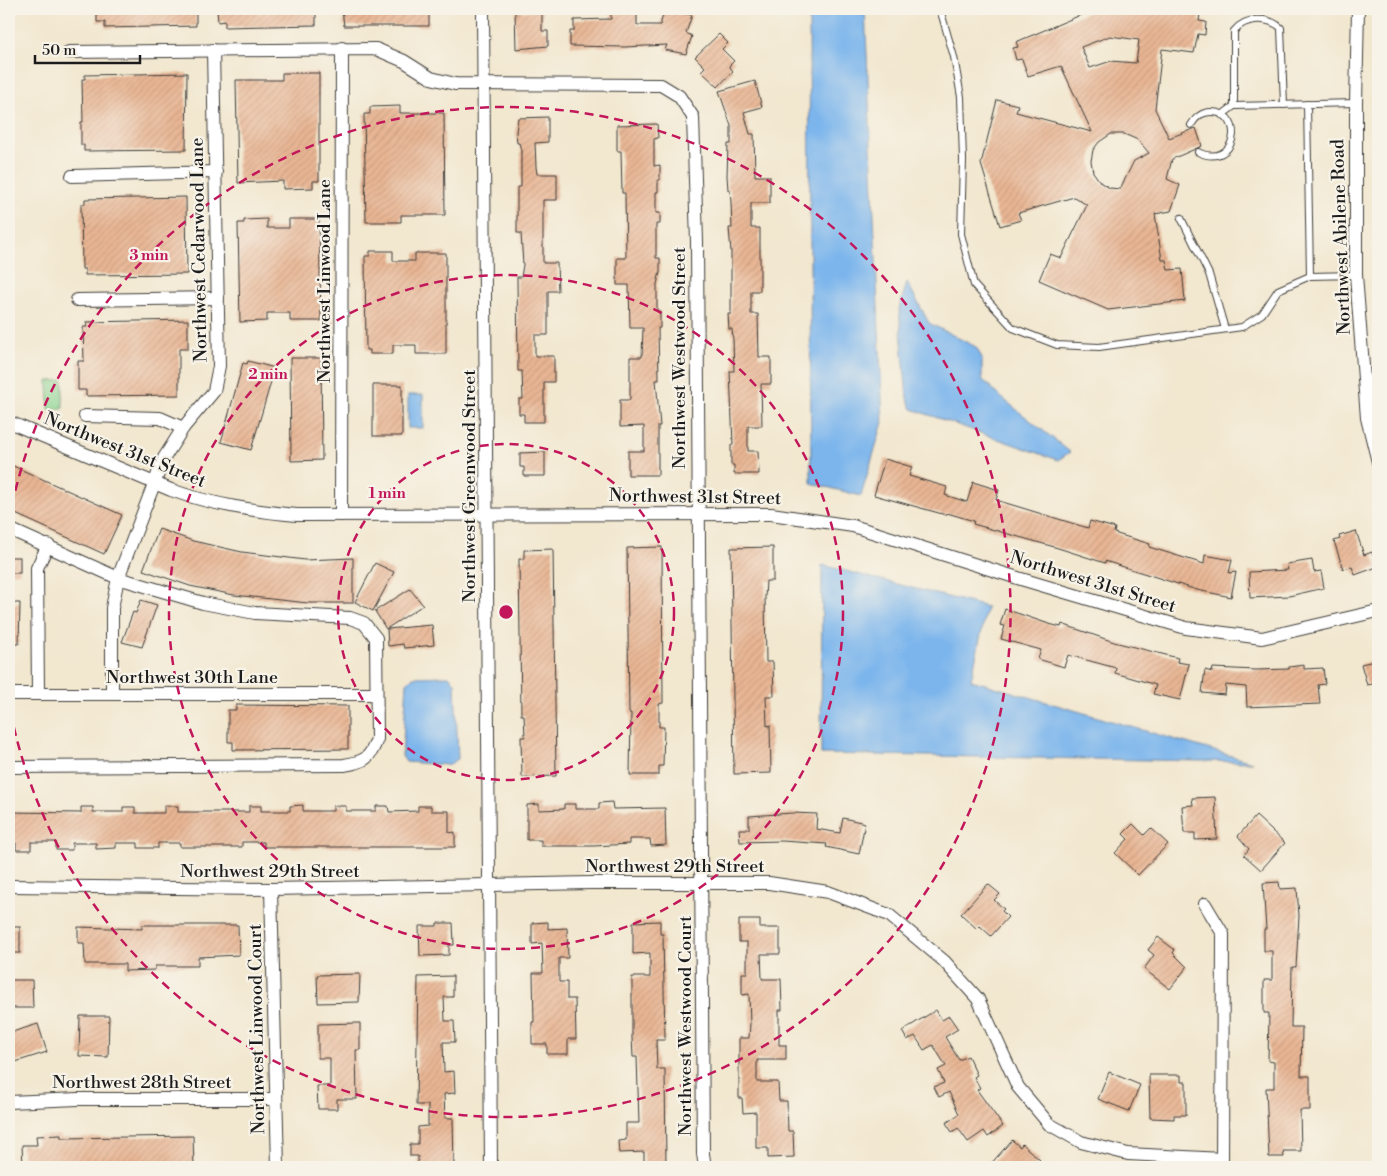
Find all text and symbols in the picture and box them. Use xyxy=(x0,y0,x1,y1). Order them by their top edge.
scale bar xyxy=(35,32,140,64)
text: 50 m xyxy=(42,41,76,60)
street label: Northwest Cedarwood Lane xyxy=(186,137,212,363)
street label: Northwest Abilene Road xyxy=(1326,138,1356,335)
street label: Northwest Linwood Lane xyxy=(313,179,336,383)
text: 3 min xyxy=(129,246,169,265)
street label: Northwest Westwood Street xyxy=(668,246,691,469)
text: 2 min xyxy=(248,365,288,384)
street label: Northwest Greenwood Street xyxy=(458,369,481,603)
street label: Northwest 31st Street xyxy=(41,407,210,493)
text: 1 min xyxy=(368,484,406,503)
street label: Northwest 31st Street xyxy=(609,484,782,510)
street label: Northwest 31st Street xyxy=(1007,546,1179,618)
centre of rings xyxy=(497,603,515,621)
street label: Northwest 30th Lane xyxy=(106,666,278,689)
street label: Northwest 29th Street xyxy=(585,855,765,878)
street label: Northwest 29th Street xyxy=(180,860,360,883)
street label: Northwest Westwood Court xyxy=(674,915,697,1136)
street label: Northwest Linwood Court xyxy=(244,923,270,1135)
street label: Northwest 28th Street xyxy=(52,1071,232,1094)

